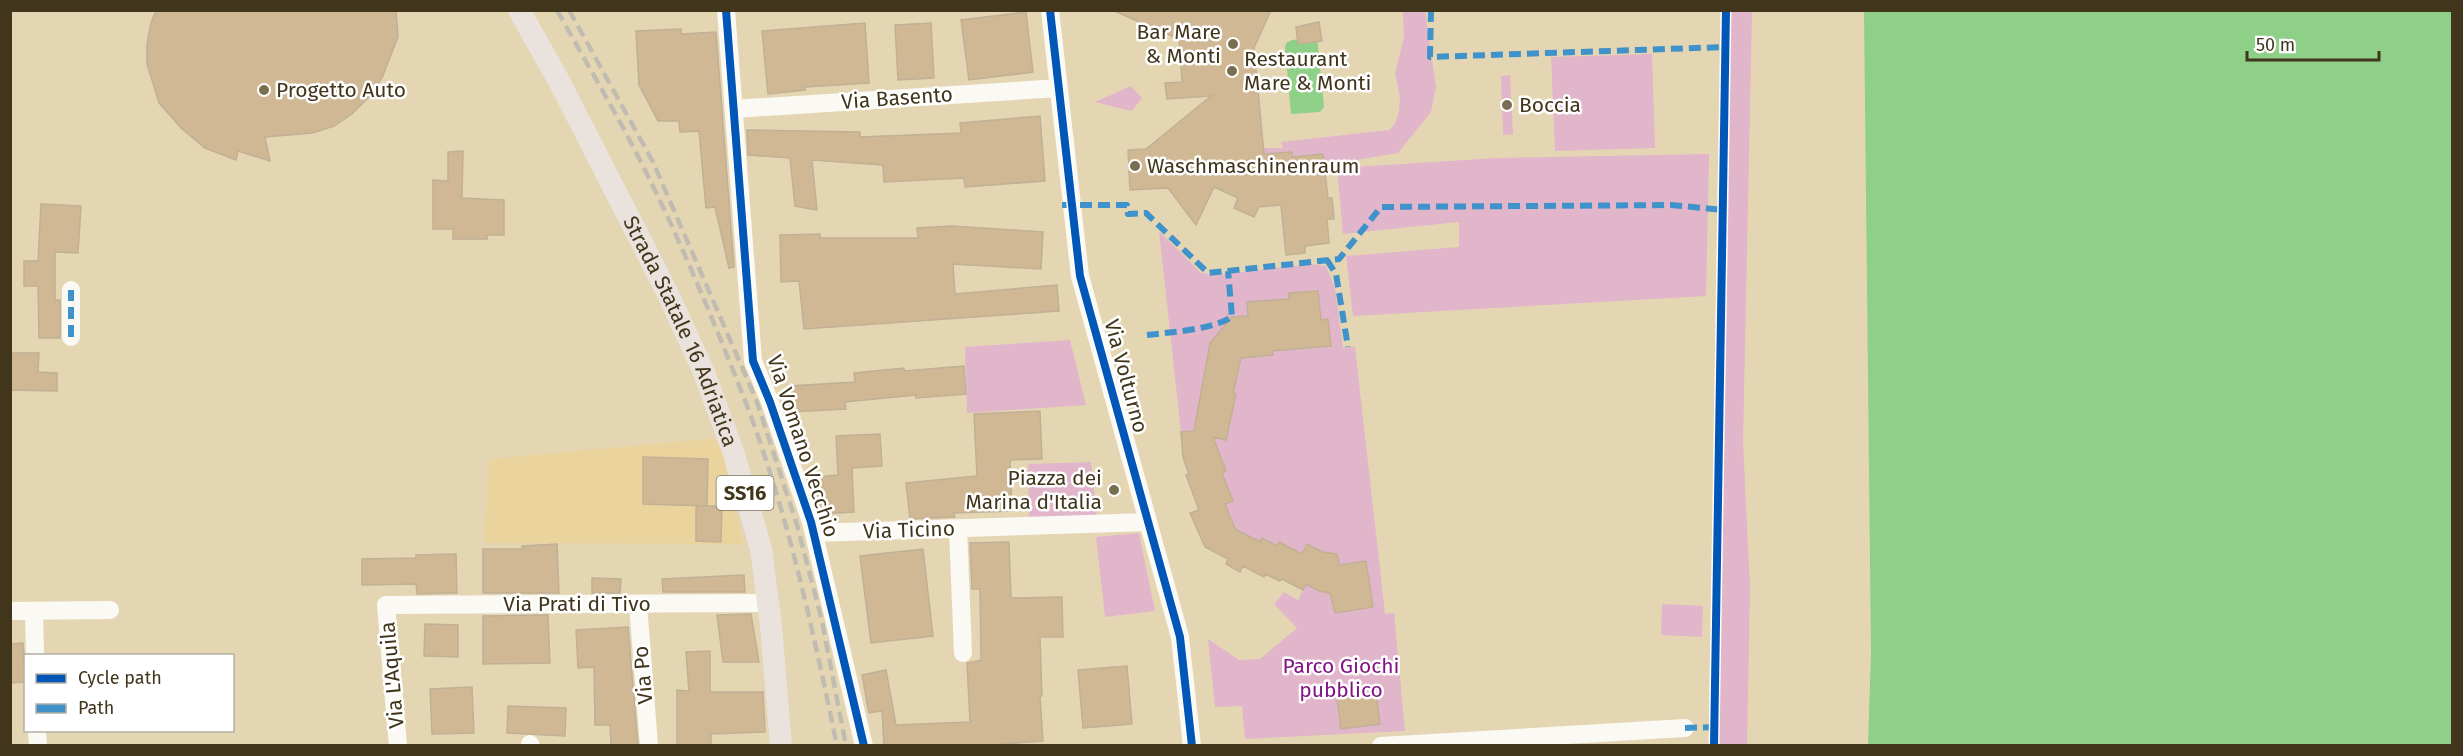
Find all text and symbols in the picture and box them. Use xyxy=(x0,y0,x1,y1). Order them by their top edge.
place label: Bar Mare & Monti xyxy=(1136,19,1221,69)
scale bar xyxy=(2247,24,2379,62)
text: 50 m xyxy=(2256,34,2295,56)
marker: Bar Mare & Monti xyxy=(1226,37,1240,51)
place label: Restaurant Mare & Monti xyxy=(1244,46,1372,96)
marker: Restaurant Mare & Monti xyxy=(1225,64,1239,78)
place label: Progetto Auto xyxy=(276,77,406,103)
street label: Via Basento xyxy=(840,81,954,115)
marker: Progetto Auto xyxy=(257,83,271,97)
place label: Boccia xyxy=(1519,92,1581,118)
marker: Boccia xyxy=(1500,98,1514,112)
place label: Waschmaschinenraum xyxy=(1147,153,1359,179)
marker: Waschmaschinenraum xyxy=(1128,159,1142,173)
street label: Strada Statale 16 Adriatica xyxy=(617,212,743,450)
street label: Via Volturno xyxy=(1098,316,1154,436)
street label: Via Vomano Vecchio xyxy=(761,351,845,541)
place label: Piazza dei Marina d'Italia xyxy=(965,465,1102,515)
road number: SS16 xyxy=(716,476,774,510)
marker: Piazza dei Marina d'Italia xyxy=(1107,483,1121,497)
street label: Via Ticino xyxy=(863,515,955,545)
street label: Via Prati di Tivo xyxy=(503,591,651,617)
street label: Via L'Aquila xyxy=(374,621,410,729)
street label: Via Po xyxy=(628,645,658,705)
park label: Parco Giochi pubblico xyxy=(1282,653,1400,703)
legend xyxy=(24,654,234,732)
text: Cycle path xyxy=(78,667,162,689)
text: Path xyxy=(78,697,114,719)

